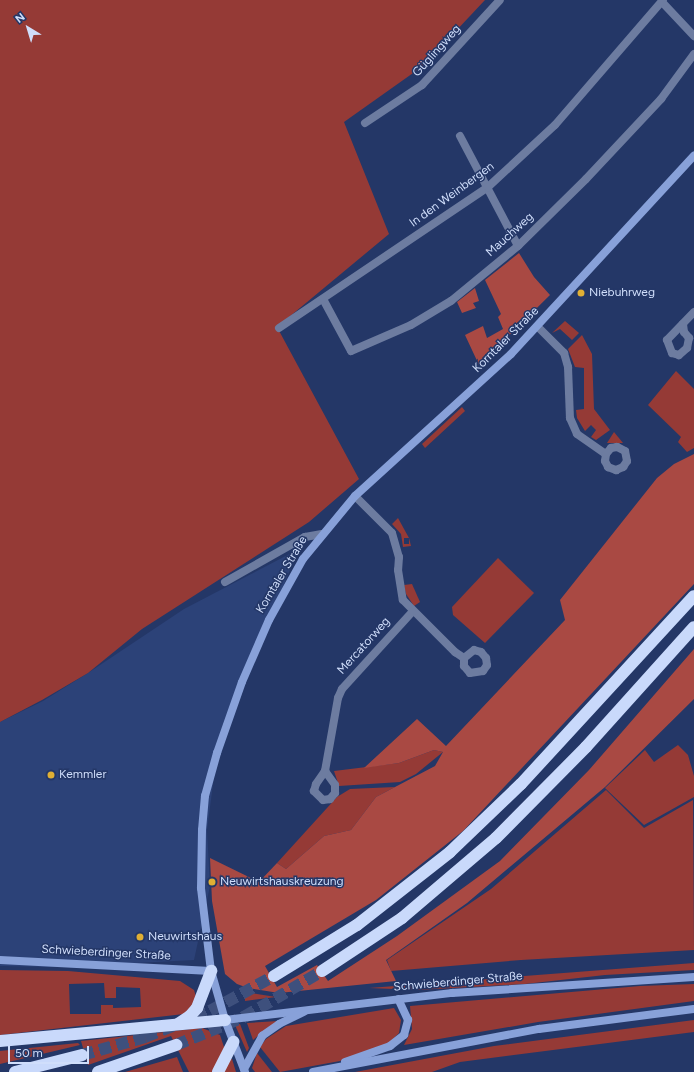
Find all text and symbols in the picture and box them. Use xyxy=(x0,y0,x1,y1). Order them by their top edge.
north arrow xyxy=(8,8,48,48)
text: N xyxy=(13,10,28,26)
street label: Güglingweg xyxy=(410,22,464,80)
street label: In den Weinbergen xyxy=(407,159,497,231)
street label: Mauchweg xyxy=(483,210,537,260)
place label: Niebuhrweg xyxy=(589,286,655,300)
marker: Niebuhrweg xyxy=(576,288,586,298)
street label: Korntaler Straße xyxy=(470,304,542,376)
street label: Korntaler Straße xyxy=(253,534,311,616)
street label: Mercatorweg xyxy=(335,615,393,677)
place label: Kemmler xyxy=(59,768,106,782)
marker: Kemmler xyxy=(46,770,56,780)
place label: Neuwirtshauskreuzung xyxy=(220,875,343,889)
marker: Neuwirtshauskreuzung xyxy=(207,877,217,887)
place label: Neuwirtshaus xyxy=(148,930,222,944)
marker: Neuwirtshaus xyxy=(135,932,145,942)
street label: Schwieberdinger Straße xyxy=(41,942,171,964)
street label: Schwieberdinger Straße xyxy=(393,969,523,995)
scale bar xyxy=(10,1038,91,1064)
text: 50 m xyxy=(15,1046,43,1060)

